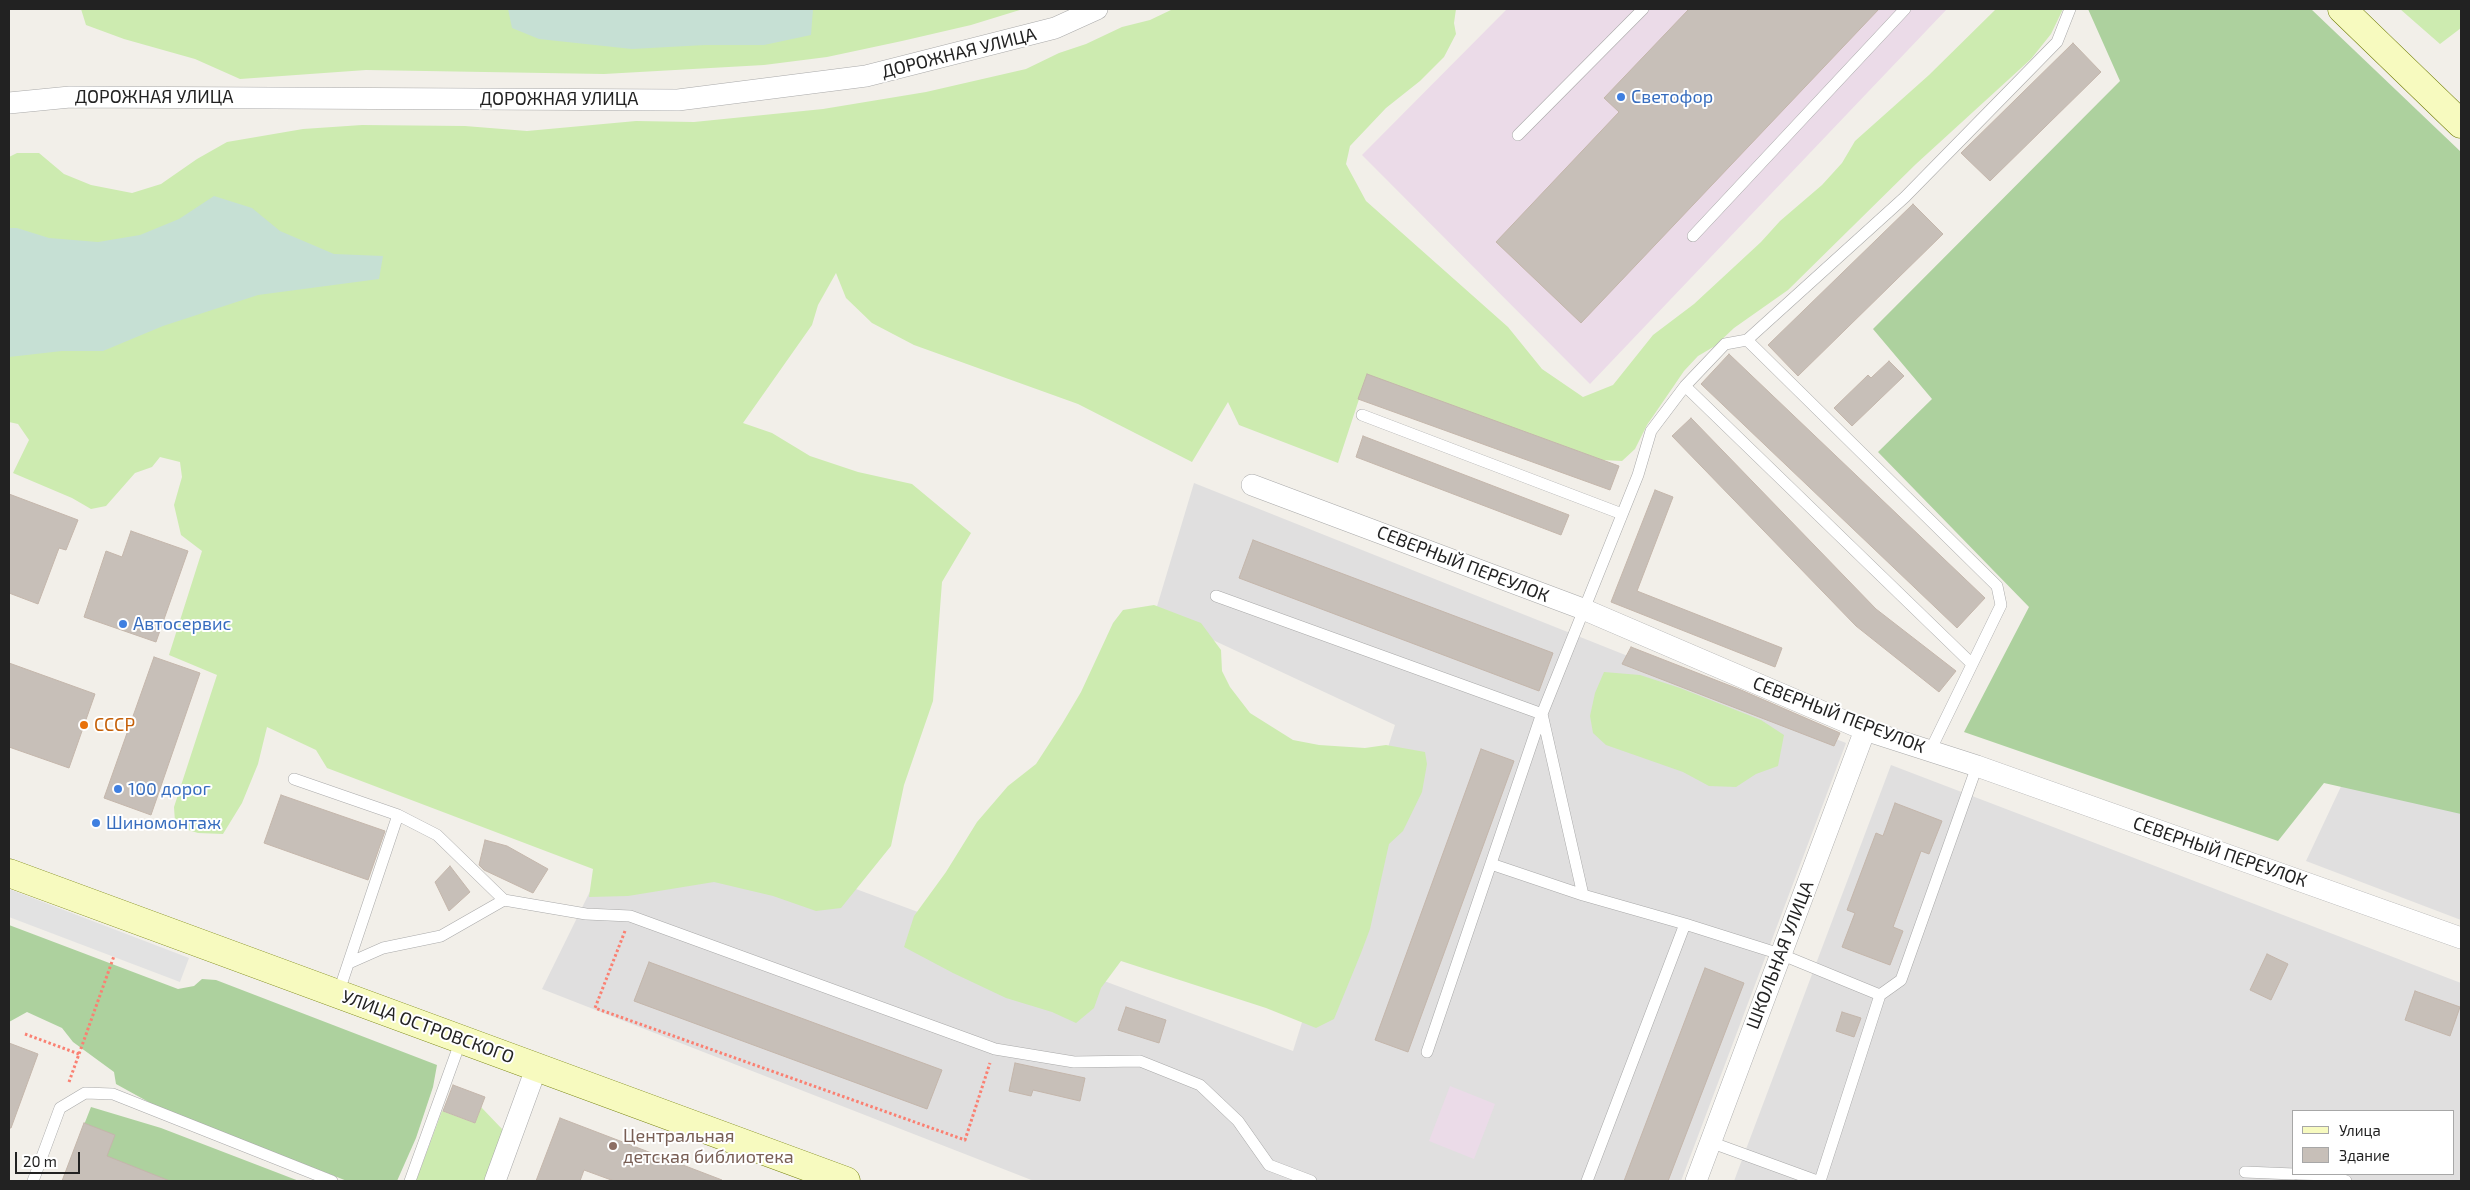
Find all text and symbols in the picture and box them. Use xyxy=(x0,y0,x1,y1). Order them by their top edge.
street label: ДОРОЖНАЯ УЛИЦА xyxy=(879,23,1039,83)
street label: ДОРОЖНАЯ УЛИЦА xyxy=(75,86,233,108)
place label: Светофор xyxy=(1631,86,1713,108)
street label: ДОРОЖНАЯ УЛИЦА xyxy=(480,88,638,110)
marker: Светофор xyxy=(1615,91,1627,103)
street label: СЕВЕРНЫЙ ПЕРЕУЛОК xyxy=(1374,521,1552,607)
place label: Автосервис xyxy=(133,613,231,635)
marker: Автосервис xyxy=(117,618,129,630)
street label: СЕВЕРНЫЙ ПЕРЕУЛОК xyxy=(1750,672,1928,758)
place label: СССР xyxy=(94,714,135,736)
marker: СССР xyxy=(78,719,90,731)
place label: 100 дорог xyxy=(128,778,211,800)
marker: 100 дорог xyxy=(112,783,124,795)
place label: Шиномонтаж xyxy=(106,812,221,834)
street label: СЕВЕРНЫЙ ПЕРЕУЛОК xyxy=(2130,812,2310,892)
marker: Шиномонтаж xyxy=(90,817,102,829)
street label: ШКОЛЬНАЯ УЛИЦА xyxy=(1742,878,1818,1032)
street label: УЛИЦА ОСТРОВСКОГО xyxy=(339,986,517,1068)
legend xyxy=(2292,1110,2455,1175)
text: Улица xyxy=(2339,1121,2381,1139)
place label: Центральная детская библиотека xyxy=(623,1125,794,1168)
marker: Центральная детская библиотека xyxy=(607,1140,619,1152)
scale bar xyxy=(18,1142,82,1174)
text: Здание xyxy=(2339,1146,2390,1164)
text: 20 m xyxy=(23,1152,57,1170)

